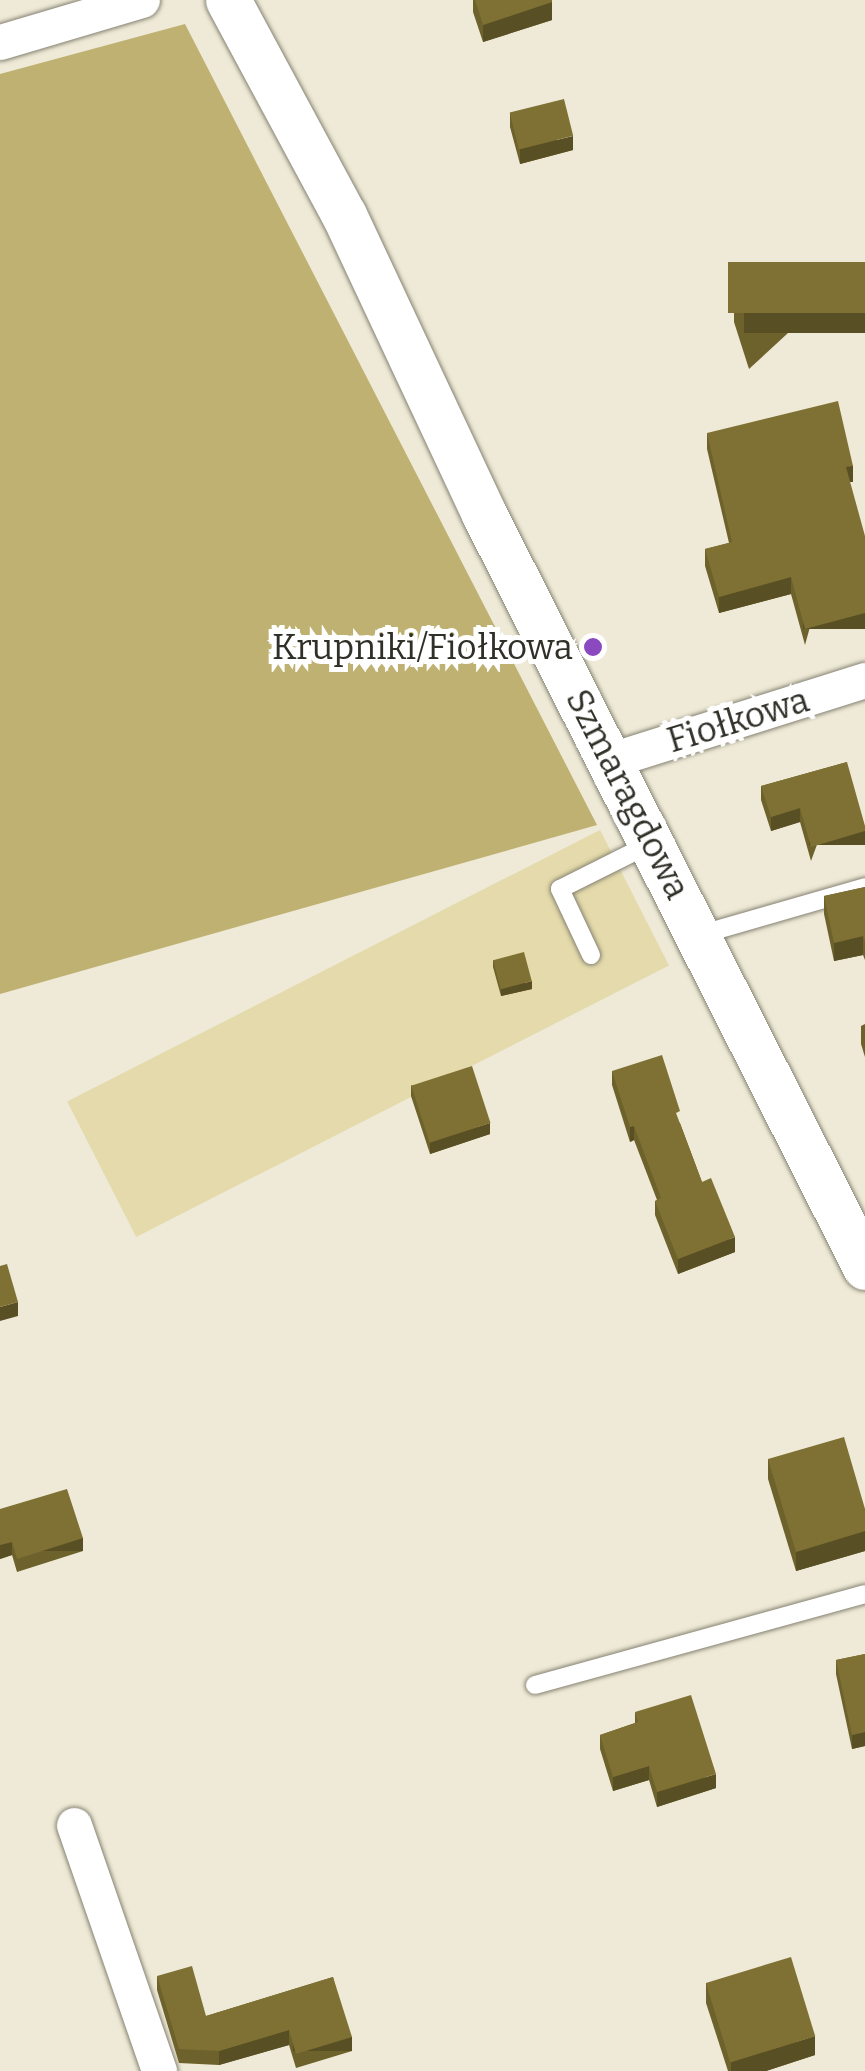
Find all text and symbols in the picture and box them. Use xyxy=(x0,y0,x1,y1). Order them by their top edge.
place label: Krupniki/Fiołkowa xyxy=(272,626,573,668)
marker: Krupniki/Fiołkowa xyxy=(582,636,604,658)
street label: Fiołkowa xyxy=(662,679,814,761)
street label: Szmaragdowa xyxy=(557,682,699,906)

